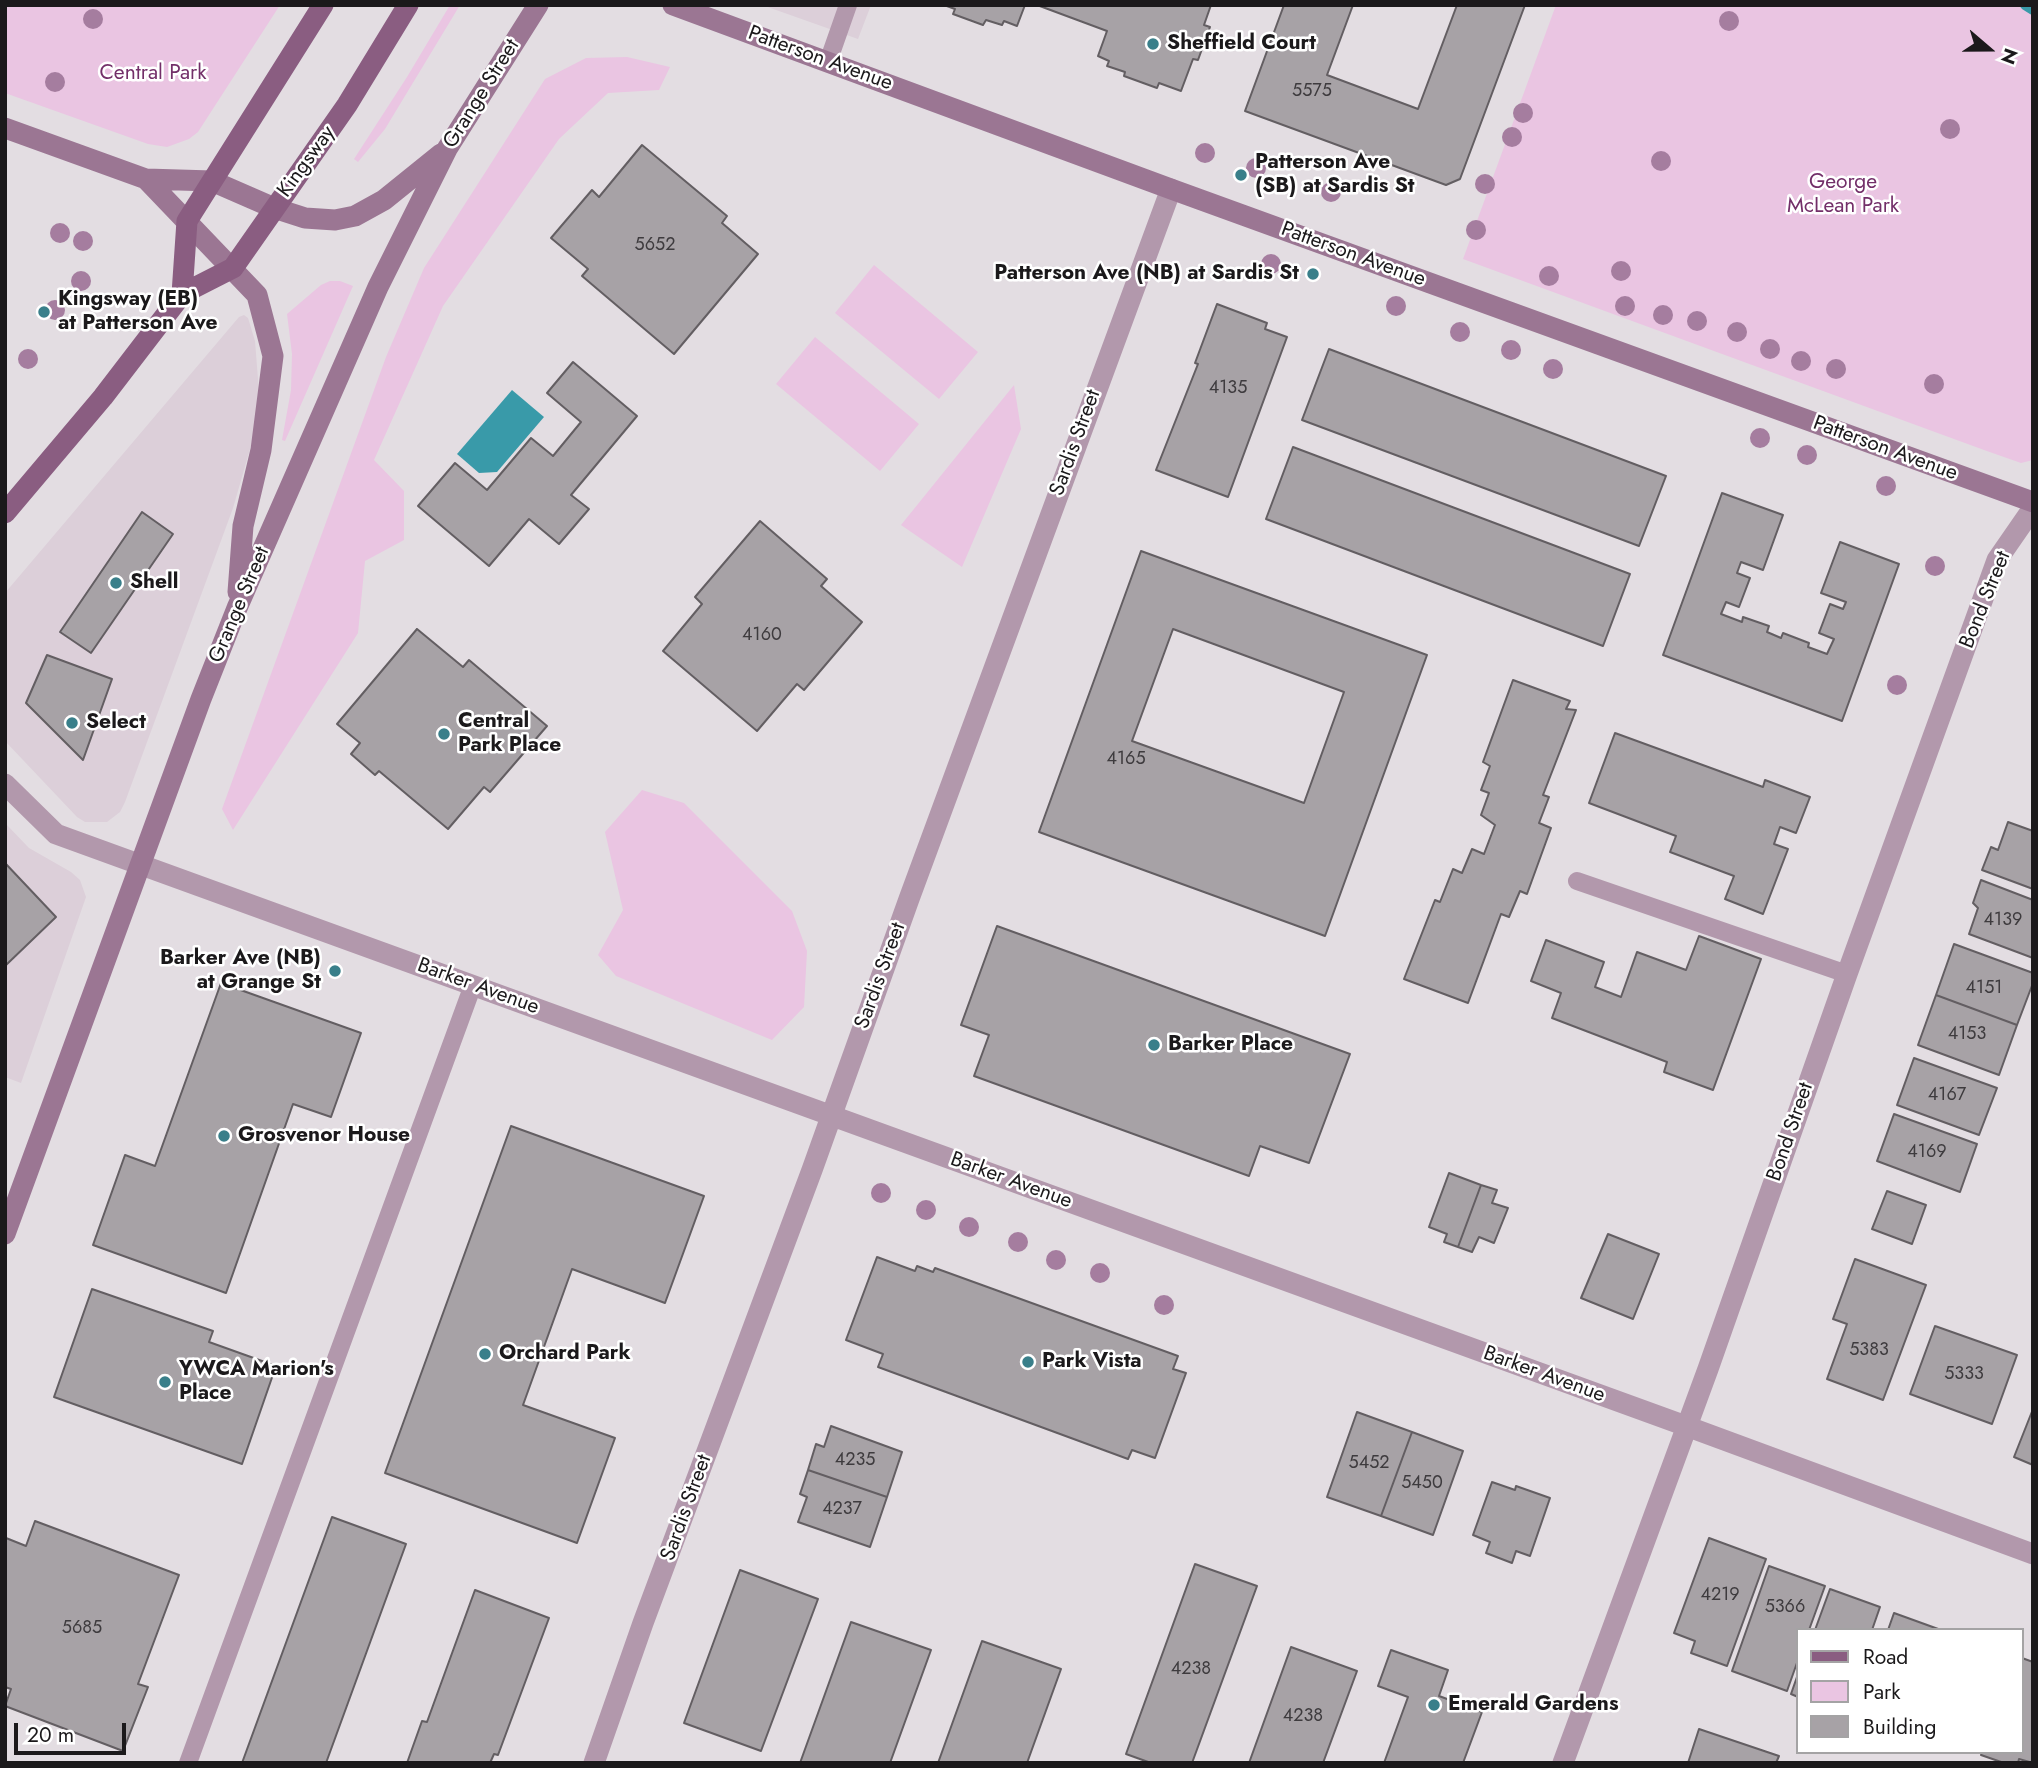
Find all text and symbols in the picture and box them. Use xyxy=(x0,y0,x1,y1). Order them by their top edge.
north arrow xyxy=(1954,14,2024,84)
street label: Patterson Avenue xyxy=(744,21,896,97)
place label: Sheffield Court xyxy=(1167,31,1316,57)
street label: Grange Street xyxy=(439,35,525,153)
marker: Sheffield Court xyxy=(1145,36,1161,52)
text: N xyxy=(1994,45,2024,68)
park label: Central Park xyxy=(99,61,207,87)
house number: 5575 xyxy=(1292,81,1332,103)
street label: Kingsway xyxy=(273,121,341,203)
place label: Patterson Ave (SB) at Sardis St xyxy=(1255,150,1414,200)
marker: Patterson Ave (SB) at Sardis St xyxy=(1233,167,1249,183)
park label: George McLean Park xyxy=(1787,170,1899,220)
street label: Patterson Avenue xyxy=(1277,217,1429,293)
house number: 5652 xyxy=(635,235,675,257)
place label: Patterson Ave (NB) at Sardis St xyxy=(994,261,1299,287)
marker: Patterson Ave (NB) at Sardis St xyxy=(1305,266,1321,282)
place label: Kingsway (EB) at Patterson Ave xyxy=(58,287,218,337)
marker: Kingsway (EB) at Patterson Ave xyxy=(36,304,52,320)
house number: 4135 xyxy=(1209,378,1247,400)
street label: Sardis Street xyxy=(1045,386,1107,500)
street label: Patterson Avenue xyxy=(1809,411,1961,487)
street label: Grange Street xyxy=(204,543,276,667)
street label: Bond Street xyxy=(1955,548,2017,652)
place label: Shell xyxy=(130,570,178,596)
marker: Shell xyxy=(108,575,124,591)
house number: 4160 xyxy=(742,625,782,647)
place label: Central Park Place xyxy=(458,709,561,759)
place label: Select xyxy=(86,710,146,736)
marker: Select xyxy=(64,715,80,731)
marker: Central Park Place xyxy=(436,726,452,742)
house number: 4165 xyxy=(1106,749,1146,771)
house number: 4139 xyxy=(1984,910,2022,932)
street label: Sardis Street xyxy=(850,919,912,1033)
place label: Barker Ave (NB) at Grange St xyxy=(160,946,321,996)
street label: Barker Avenue xyxy=(414,953,542,1021)
marker: Barker Ave (NB) at Grange St xyxy=(327,963,343,979)
house number: 4151 xyxy=(1966,978,2002,1000)
house number: 4153 xyxy=(1948,1024,1986,1046)
place label: Barker Place xyxy=(1168,1032,1293,1058)
marker: Barker Place xyxy=(1146,1037,1162,1053)
street label: Bond Street xyxy=(1762,1079,1820,1185)
house number: 4167 xyxy=(1928,1085,1966,1107)
place label: Grosvenor House xyxy=(238,1123,410,1149)
marker: Grosvenor House xyxy=(216,1128,232,1144)
house number: 4169 xyxy=(1907,1142,1947,1164)
street label: Barker Avenue xyxy=(947,1147,1075,1215)
house number: 5383 xyxy=(1849,1340,1889,1362)
place label: Orchard Park xyxy=(499,1341,631,1367)
street label: Barker Avenue xyxy=(1480,1341,1608,1409)
marker: Orchard Park xyxy=(477,1346,493,1362)
place label: Park Vista xyxy=(1042,1349,1142,1375)
marker: Park Vista xyxy=(1020,1354,1036,1370)
place label: YWCA Marion's Place xyxy=(179,1357,334,1407)
house number: 5333 xyxy=(1944,1364,1984,1386)
marker: YWCA Marion's Place xyxy=(157,1374,173,1390)
house number: 4235 xyxy=(835,1450,875,1472)
street label: Sardis Street xyxy=(656,1451,718,1565)
house number: 5452 xyxy=(1348,1453,1390,1475)
house number: 5450 xyxy=(1401,1473,1443,1495)
house number: 4237 xyxy=(822,1499,862,1521)
house number: 4219 xyxy=(1700,1585,1740,1607)
house number: 5366 xyxy=(1765,1597,1805,1619)
house number: 5685 xyxy=(62,1618,102,1640)
legend xyxy=(1797,1628,2024,1754)
text: Road xyxy=(1863,1642,1908,1672)
house number: 4238 xyxy=(1171,1659,1211,1681)
text: Park xyxy=(1863,1677,1900,1707)
place label: Emerald Gardens xyxy=(1448,1692,1618,1718)
marker: Emerald Gardens xyxy=(1426,1697,1442,1713)
house number: 4238 xyxy=(1283,1706,1323,1728)
scale bar xyxy=(18,1708,130,1752)
text: Building xyxy=(1863,1712,1936,1742)
text: 20 m xyxy=(27,1720,74,1750)

